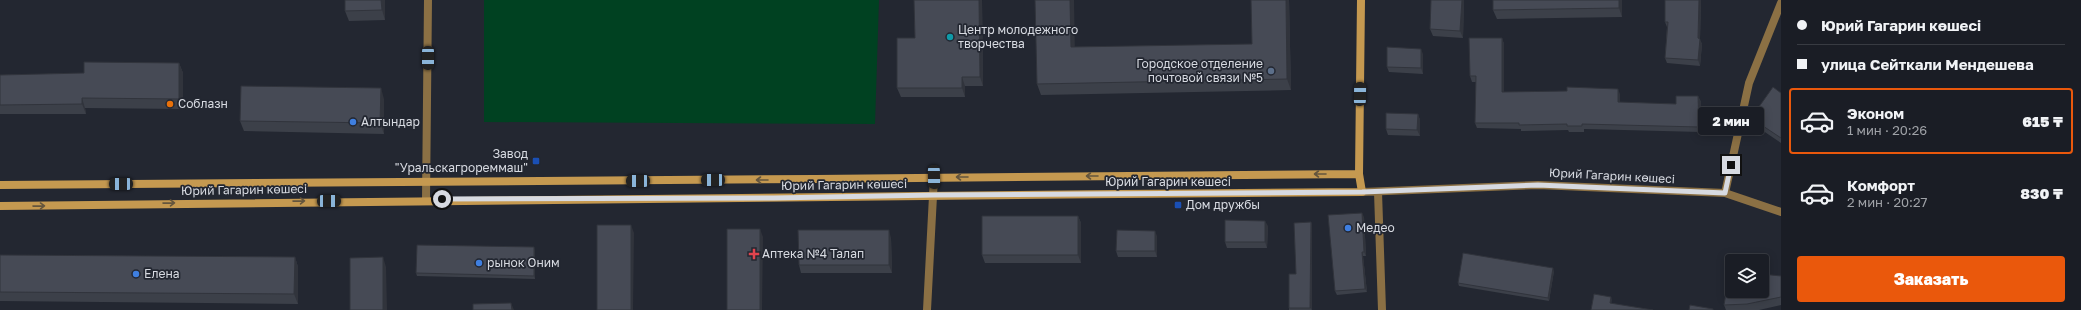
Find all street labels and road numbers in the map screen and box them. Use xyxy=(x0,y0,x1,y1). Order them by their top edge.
street label: Юрий Гагарин көшесі xyxy=(1549,165,1675,186)
street label: Юрий Гагарин көшесі xyxy=(1105,174,1231,189)
street label: Юрий Гагарин көшесі xyxy=(781,176,907,193)
street label: Юрий Гагарин көшесі xyxy=(181,181,307,198)

